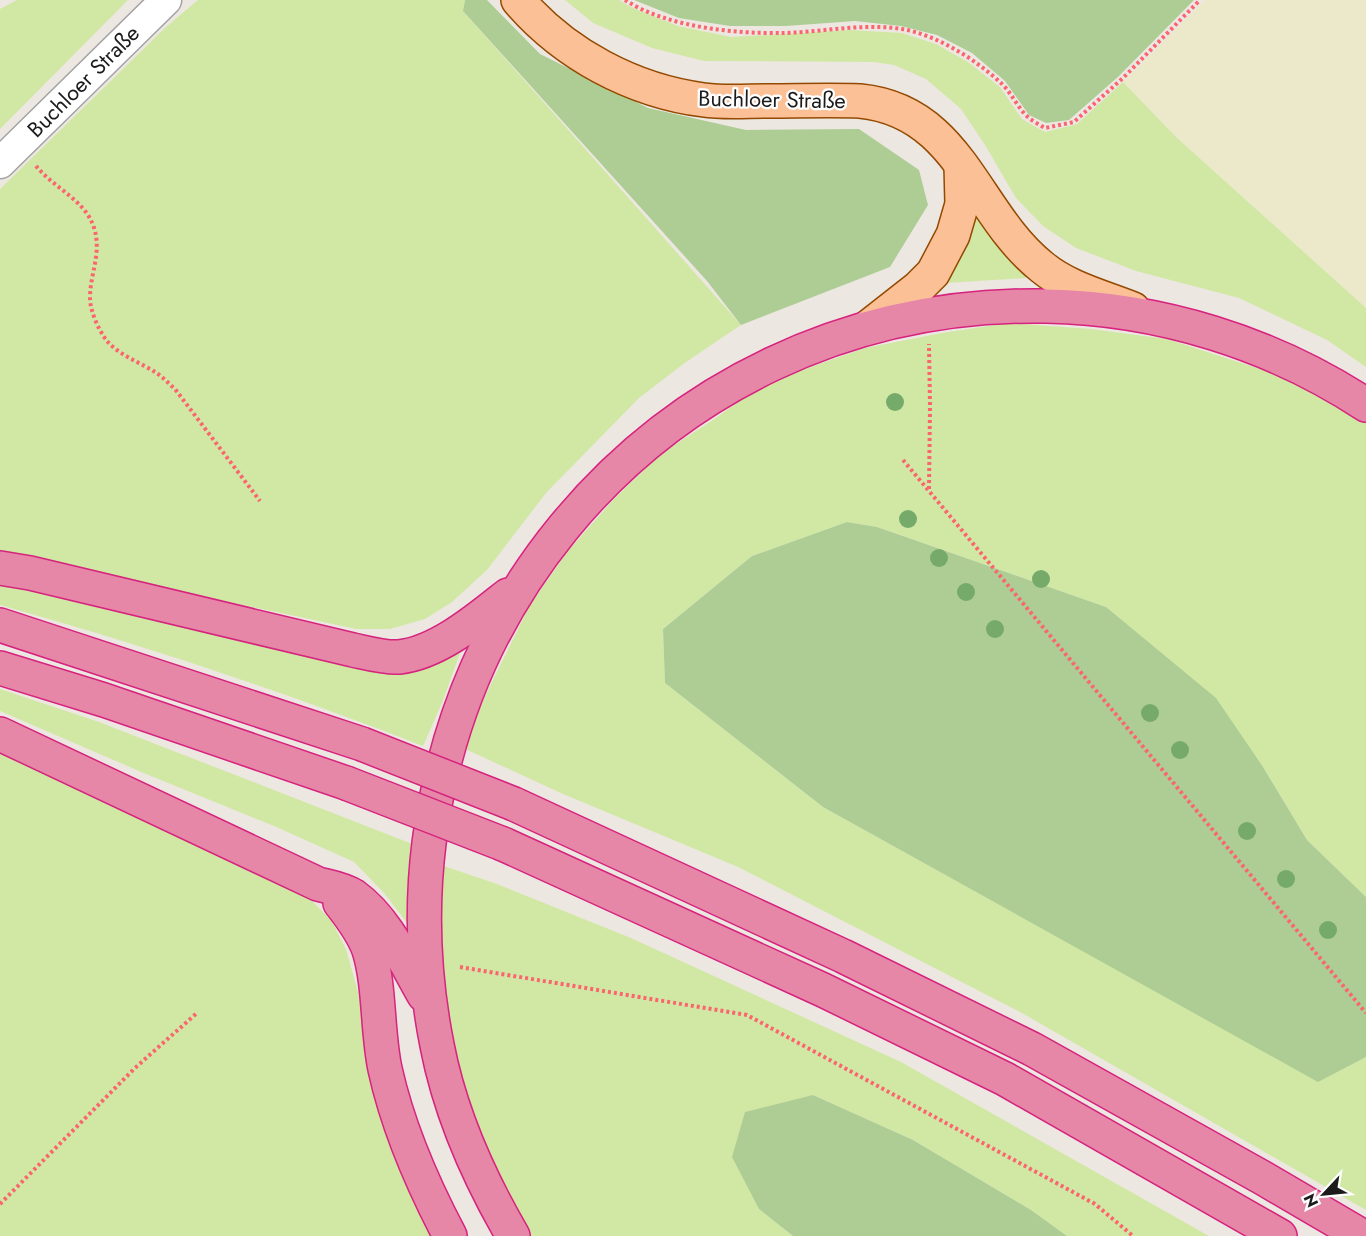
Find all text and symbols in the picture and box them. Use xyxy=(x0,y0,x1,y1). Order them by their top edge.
street label: Buchloer Straße xyxy=(19,17,147,145)
street label: Buchloer Straße xyxy=(698,82,846,116)
north arrow xyxy=(1294,1164,1354,1224)
text: N xyxy=(1298,1190,1324,1211)

